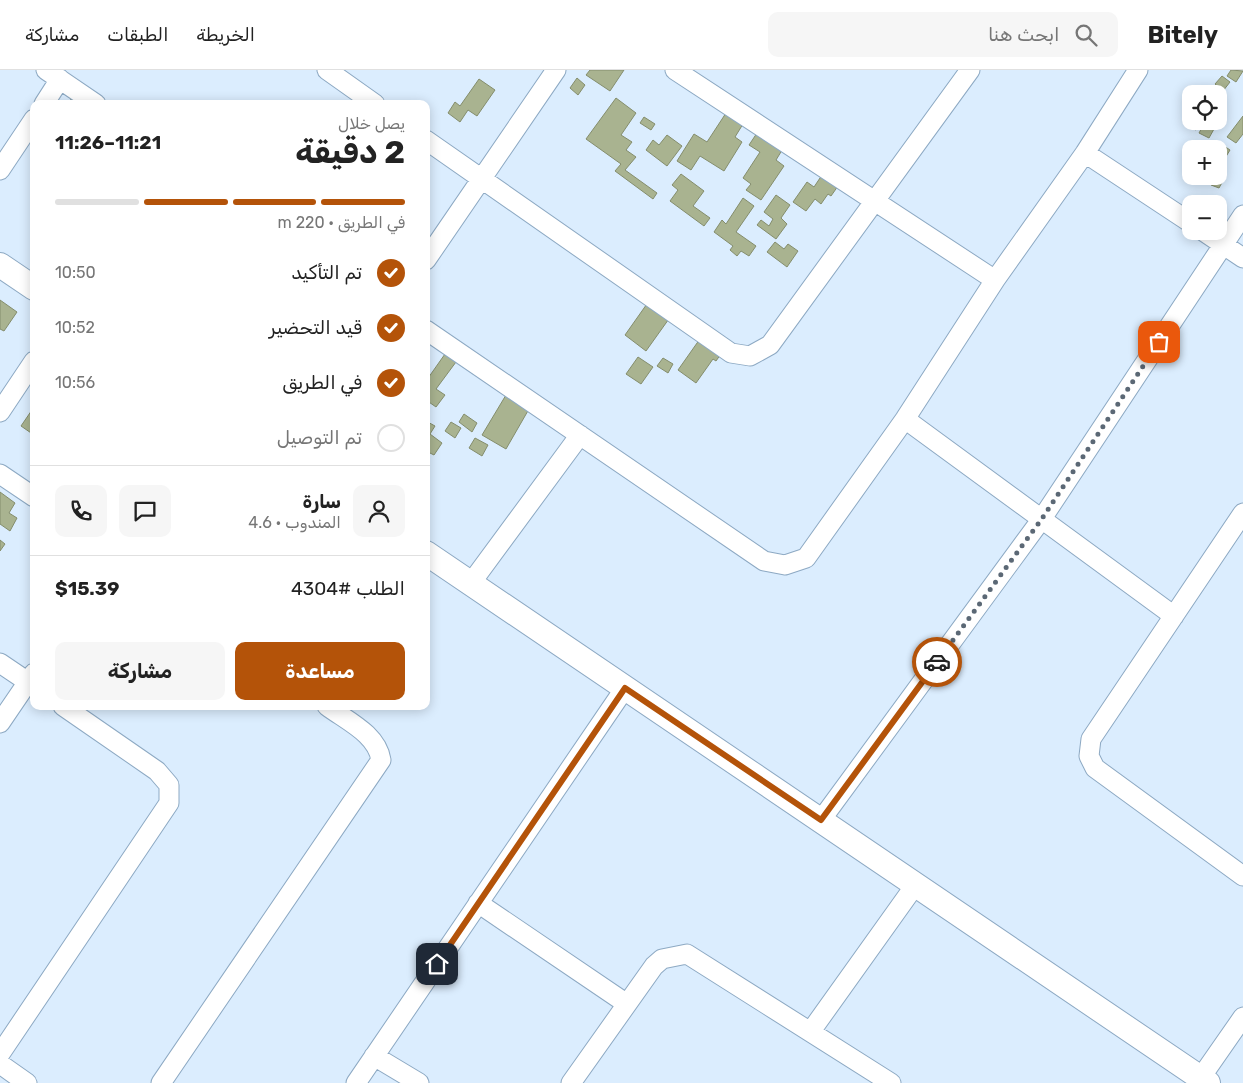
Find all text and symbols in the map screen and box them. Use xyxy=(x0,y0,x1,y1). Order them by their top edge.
search box xyxy=(768,12,1118,57)
icon: search xyxy=(1072,21,1100,49)
text: Bitely xyxy=(1148,21,1218,49)
text: ابحث هنا xyxy=(988,23,1060,46)
text: مشاركة xyxy=(25,24,79,46)
text: الطبقات xyxy=(107,24,168,46)
text: الخريطة xyxy=(196,24,255,46)
map controls xyxy=(1182,85,1227,240)
button: locate xyxy=(1182,85,1227,130)
text: يصل خلال xyxy=(338,114,405,133)
text: 11:21–11:26 xyxy=(55,131,161,154)
text: 2 دقيقة xyxy=(295,133,405,171)
button: + xyxy=(1182,140,1227,185)
button: − xyxy=(1182,195,1227,240)
text: في الطريق · 220 m xyxy=(278,213,405,232)
icon: check xyxy=(377,259,405,287)
text: تم التأكيد xyxy=(291,261,362,284)
text: 10:50 xyxy=(55,263,96,282)
icon: check xyxy=(377,314,405,342)
text: قيد التحضير xyxy=(269,316,362,339)
text: 10:52 xyxy=(55,318,95,337)
pin xyxy=(1138,321,1180,363)
icon: bag xyxy=(1145,328,1173,356)
icon: check xyxy=(377,369,405,397)
text: في الطريق xyxy=(282,371,362,394)
text: 10:56 xyxy=(55,373,95,392)
text: تم التوصيل xyxy=(277,426,362,449)
button: phone xyxy=(55,485,107,537)
button: chat xyxy=(119,485,171,537)
button: person xyxy=(353,485,405,537)
text: سارة xyxy=(303,490,341,513)
text: المندوب · 4.6 xyxy=(248,513,341,532)
text: $15.39 xyxy=(55,577,119,600)
text: الطلب #4304 xyxy=(291,577,405,600)
courier xyxy=(912,637,962,687)
button: مشاركة xyxy=(55,642,225,700)
button: مساعدة xyxy=(235,642,405,700)
icon: car xyxy=(923,648,951,676)
pin xyxy=(416,943,458,985)
icon: home xyxy=(423,950,451,978)

